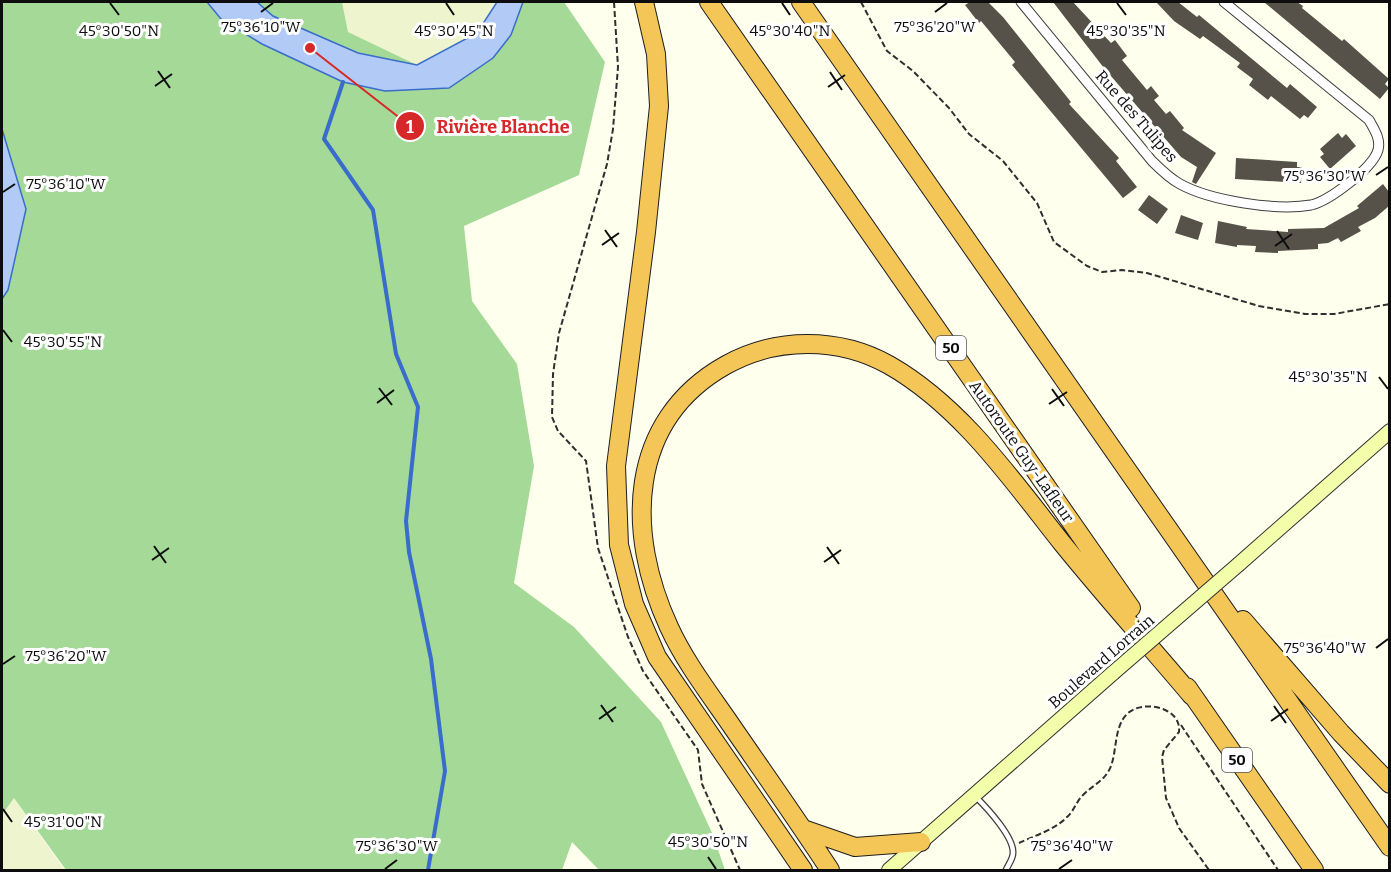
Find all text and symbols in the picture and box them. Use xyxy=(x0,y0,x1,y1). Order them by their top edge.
text: 75°36'10"W xyxy=(221,18,301,36)
text: 75°36'20"W xyxy=(894,18,976,36)
text: 45°30'50"N xyxy=(79,22,159,40)
text: 45°30'45"N xyxy=(414,22,494,40)
text: 45°30'40"N xyxy=(750,22,831,40)
text: 45°30'35"N xyxy=(1086,22,1166,40)
street label: Rue des Tulipes xyxy=(1092,67,1182,166)
callout: Rivière Blanche xyxy=(395,108,582,144)
text: 1 xyxy=(406,116,414,138)
text: Rivière Blanche xyxy=(436,116,570,138)
text: 75°36'30"W xyxy=(1284,167,1367,185)
text: 75°36'10"W xyxy=(26,175,106,193)
text: 45°30'55"N xyxy=(24,333,102,351)
road number: 50 xyxy=(936,336,966,360)
text: 45°30'35"N xyxy=(1288,368,1368,386)
street label: Autoroute Guy-Lafleur xyxy=(965,377,1078,526)
street label: Boulevard Lorrain xyxy=(1045,610,1158,712)
text: 75°36'40"W xyxy=(1284,639,1367,657)
text: 75°36'20"W xyxy=(25,647,107,665)
road number: 50 xyxy=(1222,748,1252,772)
text: 45°31'00"N xyxy=(24,813,102,831)
text: 45°30'50"N xyxy=(668,833,748,851)
text: 75°36'30"W xyxy=(356,837,439,855)
text: 75°36'40"W xyxy=(1031,837,1114,855)

